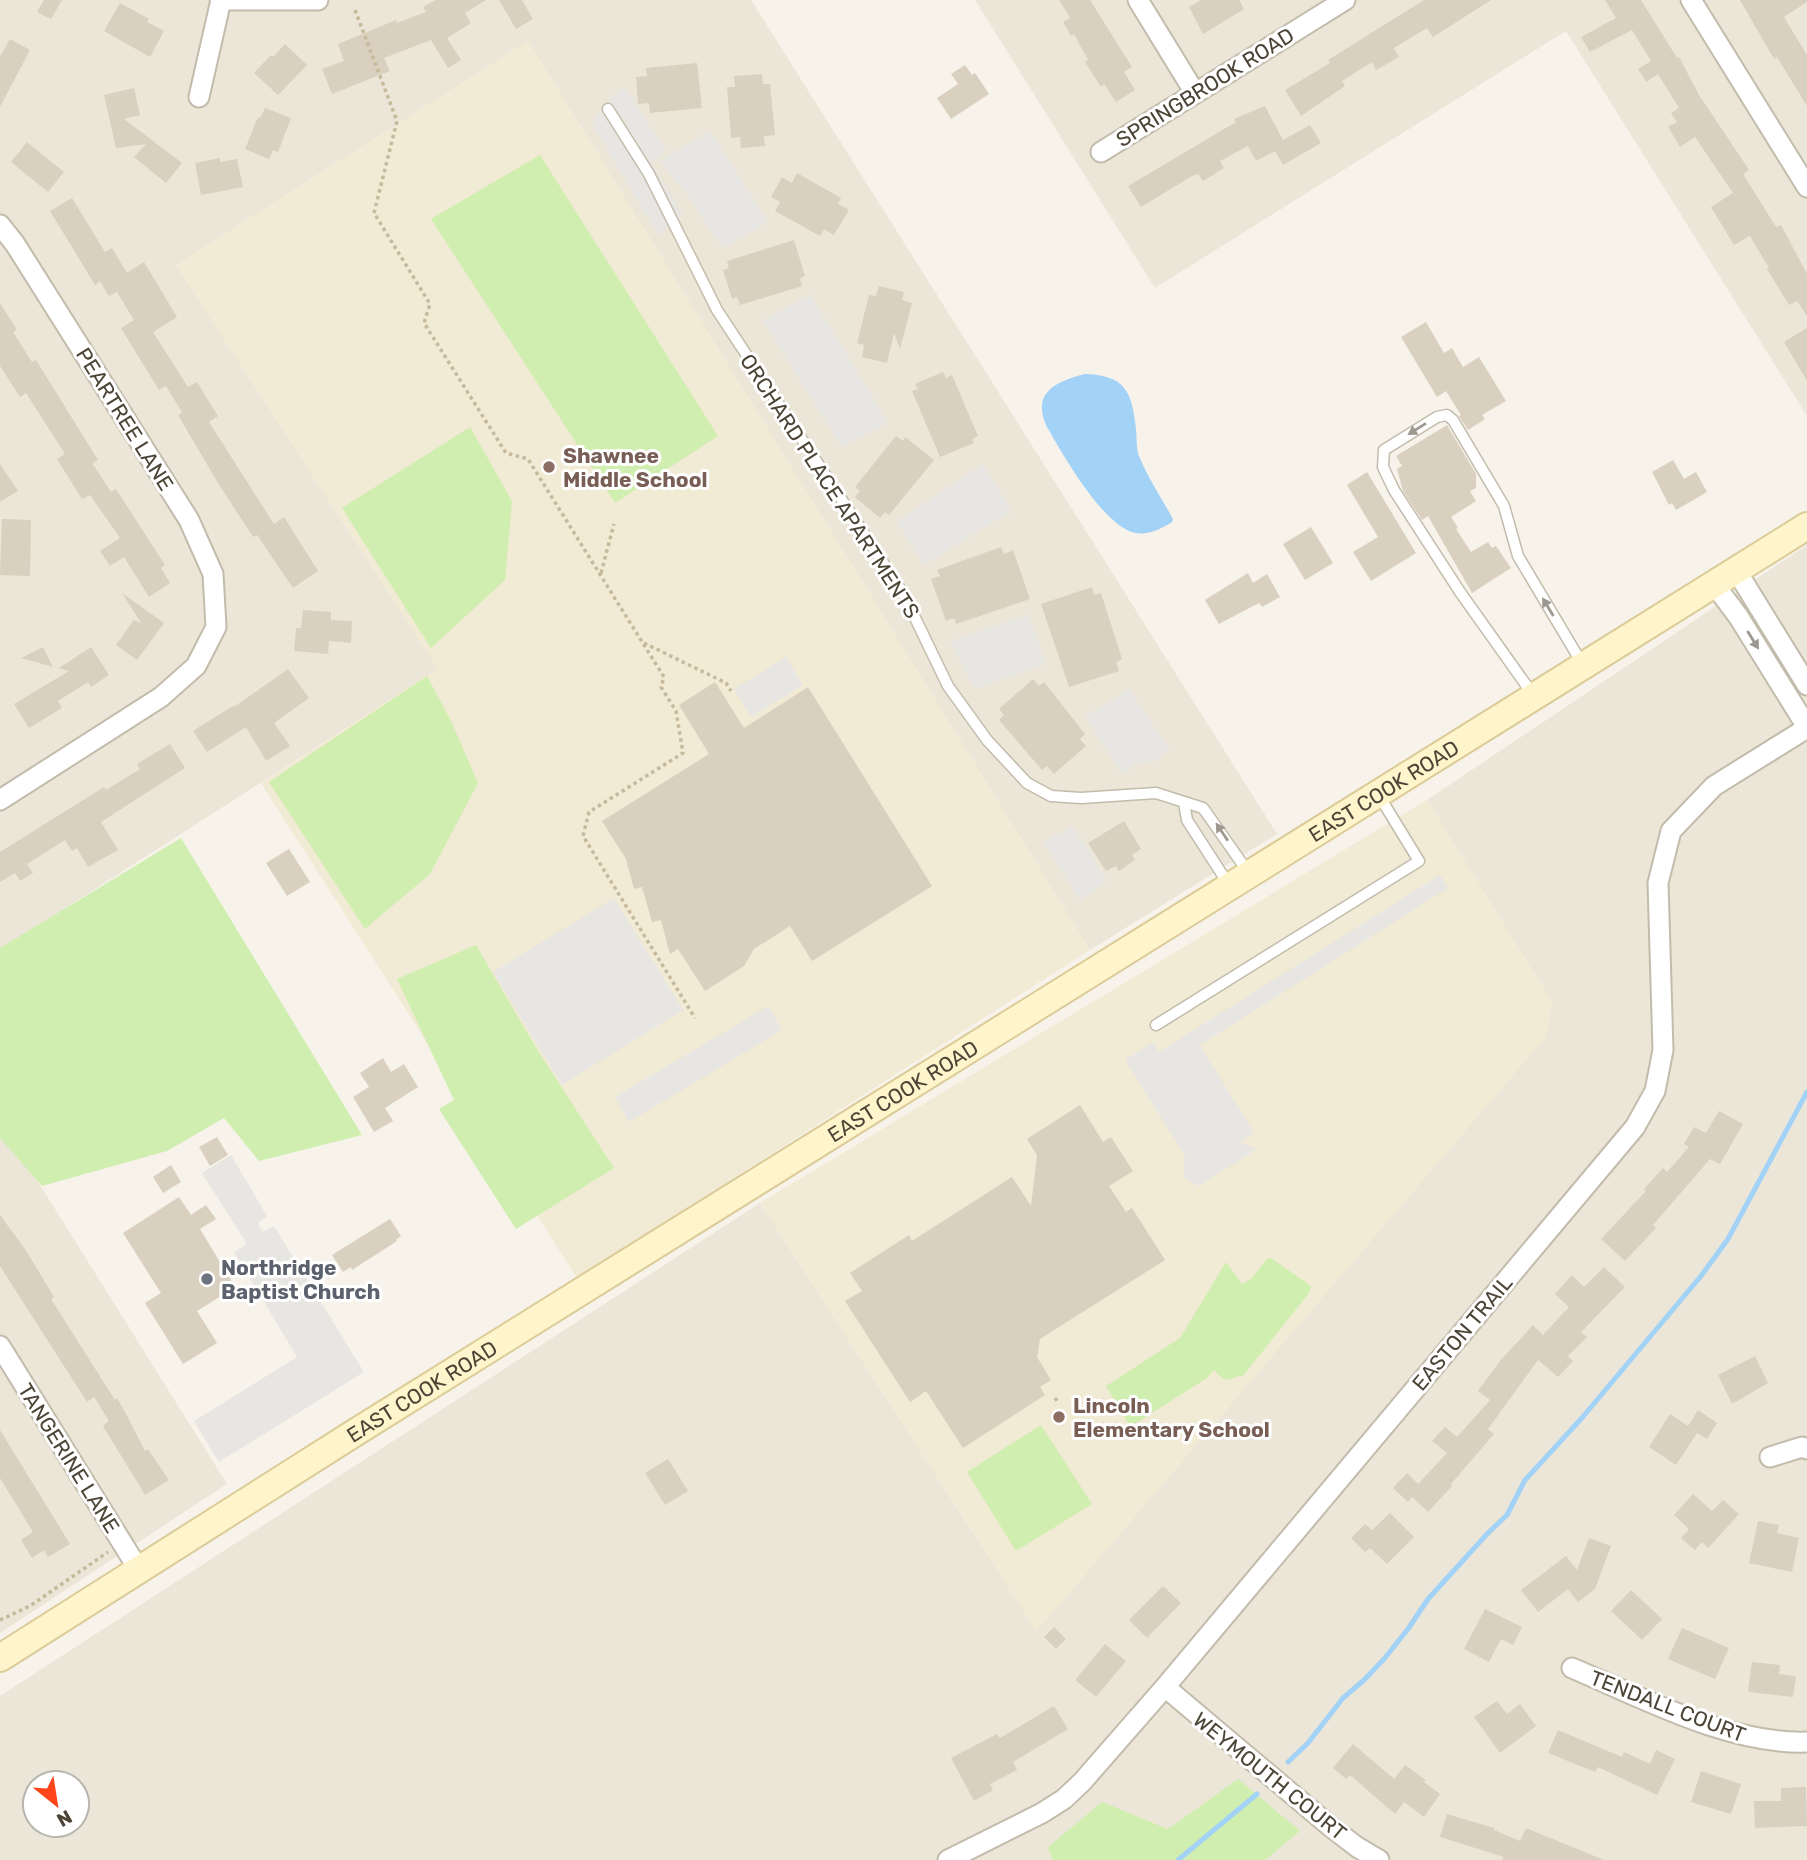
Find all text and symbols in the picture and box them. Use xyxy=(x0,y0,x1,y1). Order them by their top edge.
street label: SPRINGBROOK ROAD xyxy=(1111,22,1299,152)
street label: PEARTREE LANE xyxy=(71,343,179,495)
street label: ORCHARD PLACE APARTMENTS xyxy=(735,349,925,623)
one-way arrow xyxy=(1407,423,1427,436)
place label: Shawnee Middle School xyxy=(563,443,707,492)
marker: Shawnee Middle School xyxy=(541,459,557,475)
one-way arrow xyxy=(1542,597,1555,616)
one-way arrow xyxy=(1746,631,1759,650)
street label: EAST COOK ROAD xyxy=(1304,734,1463,847)
one-way arrow xyxy=(1215,822,1228,842)
street label: EAST COOK ROAD xyxy=(823,1034,982,1147)
place label: Northridge Baptist Church xyxy=(221,1255,380,1304)
street label: EASTON TRAIL xyxy=(1407,1270,1517,1396)
marker: Northridge Baptist Church xyxy=(199,1271,215,1287)
street label: EAST COOK ROAD xyxy=(342,1335,501,1447)
street label: TANGERINE LANE xyxy=(13,1379,125,1537)
place label: Lincoln Elementary School xyxy=(1073,1393,1270,1442)
marker: Lincoln Elementary School xyxy=(1051,1409,1067,1425)
street label: TENDALL COURT xyxy=(1587,1665,1749,1747)
street label: WEYMOUTH COURT xyxy=(1188,1707,1352,1845)
north arrow xyxy=(21,1769,91,1839)
text: N xyxy=(53,1805,76,1832)

